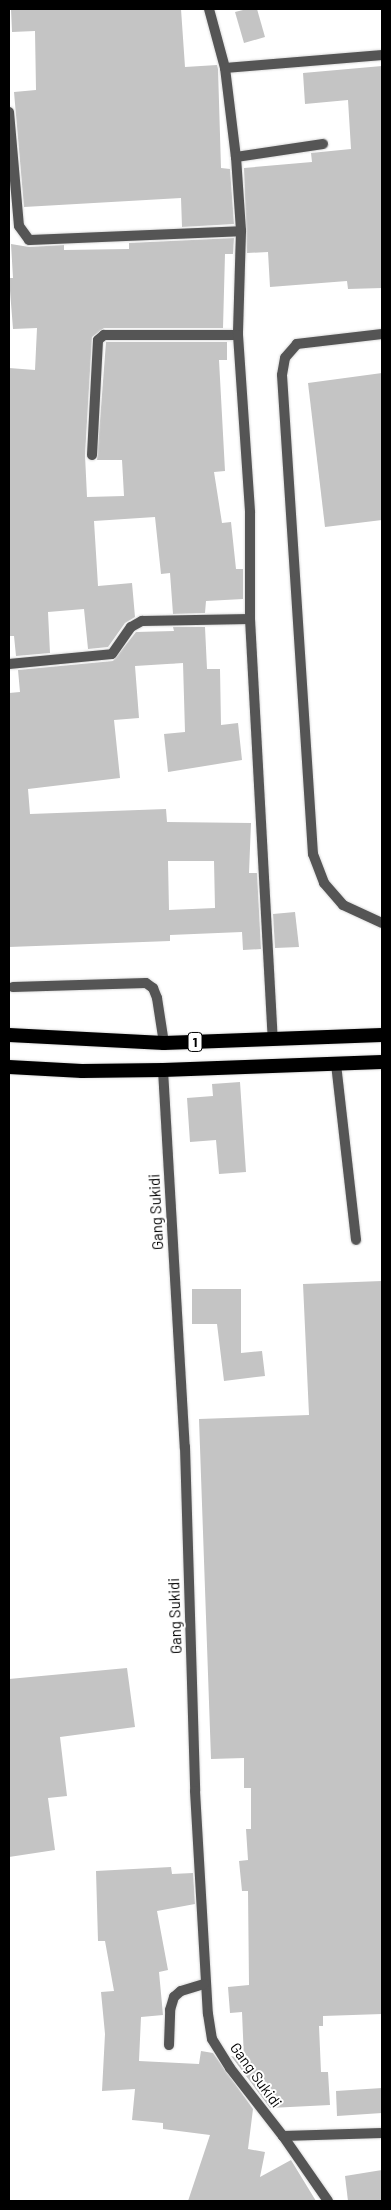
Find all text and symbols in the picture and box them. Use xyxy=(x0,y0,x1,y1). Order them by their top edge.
road number: 1 xyxy=(188,1030,202,1054)
street label: Gang Sukidi xyxy=(145,1174,167,1250)
street label: Gang Sukidi xyxy=(165,1578,185,1654)
street label: Gang Sukidi xyxy=(226,2039,286,2111)

